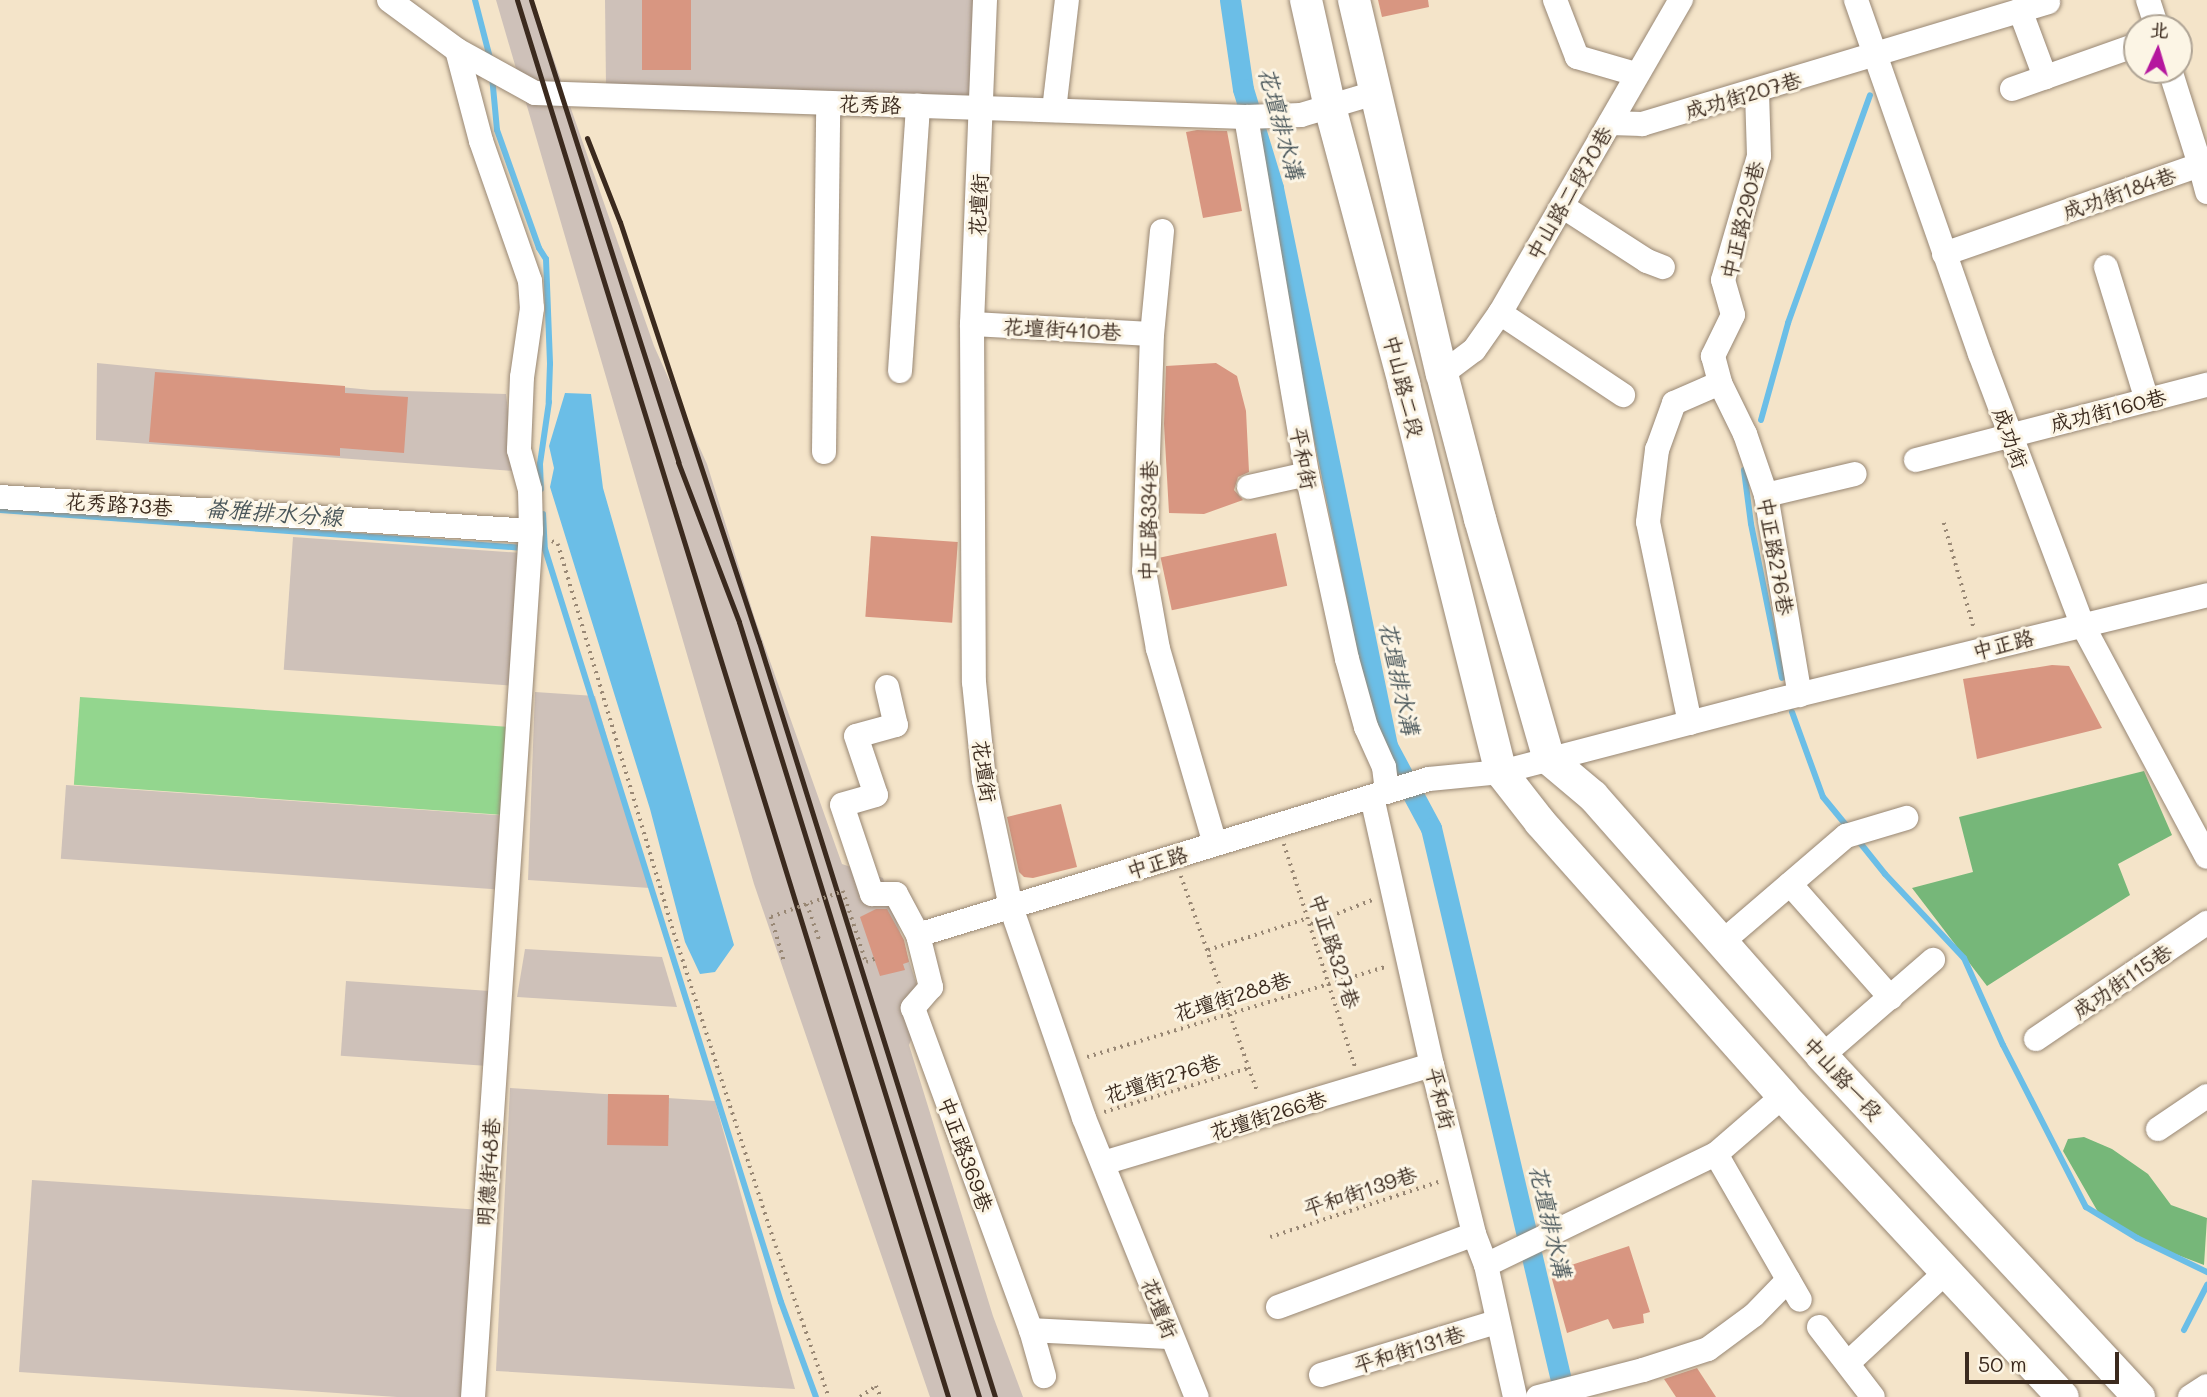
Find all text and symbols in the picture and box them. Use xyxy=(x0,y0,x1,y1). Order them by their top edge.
north arrow xyxy=(2123,14,2193,84)
text: 北 xyxy=(2149,16,2170,43)
water label: 花壇排水溝 xyxy=(1254,64,1310,182)
street label: 成功街207巷 xyxy=(1682,66,1804,124)
street label: 花秀路 xyxy=(838,90,902,118)
street label: 中山路二段70巷 xyxy=(1520,121,1618,265)
street label: 中正路290巷 xyxy=(1715,158,1769,282)
street label: 成功街184巷 xyxy=(2059,162,2179,224)
street label: 花壇街 xyxy=(964,173,992,237)
street label: 花壇街410巷 xyxy=(1002,313,1122,345)
street label: 中山路二段 xyxy=(1379,332,1429,440)
street label: 成功街160巷 xyxy=(2047,383,2169,437)
street label: 成功街 xyxy=(1988,404,2034,472)
street label: 平和街 xyxy=(1286,425,1322,491)
street label: 中正路334巷 xyxy=(1134,460,1162,582)
street label: 花秀路73巷 xyxy=(64,488,174,520)
water label: 崙雅排水分線 xyxy=(204,493,344,531)
street label: 中正路276巷 xyxy=(1753,495,1799,617)
water label: 花壇排水溝 xyxy=(1375,619,1425,737)
street label: 中正路 xyxy=(1969,624,2037,664)
street label: 花壇街 xyxy=(968,738,1002,804)
street label: 中正路 xyxy=(1123,841,1191,883)
street label: 中正路327巷 xyxy=(1305,890,1365,1012)
street label: 成功街115巷 xyxy=(2067,938,2177,1024)
street label: 花壇街288巷 xyxy=(1170,966,1294,1026)
street label: 中山路一段 xyxy=(1798,1031,1888,1125)
street label: 花壇街276巷 xyxy=(1101,1048,1223,1108)
street label: 平和街 xyxy=(1421,1064,1461,1132)
street label: 花壇街266巷 xyxy=(1206,1085,1330,1145)
street label: 中正路369巷 xyxy=(933,1093,999,1215)
street label: 明德街48巷 xyxy=(472,1117,504,1227)
street label: 平和街139巷 xyxy=(1300,1161,1420,1221)
water label: 花壇排水溝 xyxy=(1525,1162,1577,1280)
street label: 花壇街 xyxy=(1137,1274,1183,1342)
street label: 平和街131巷 xyxy=(1350,1320,1468,1378)
scale bar xyxy=(1969,1338,2123,1382)
text: 50 m xyxy=(1978,1350,2027,1377)

